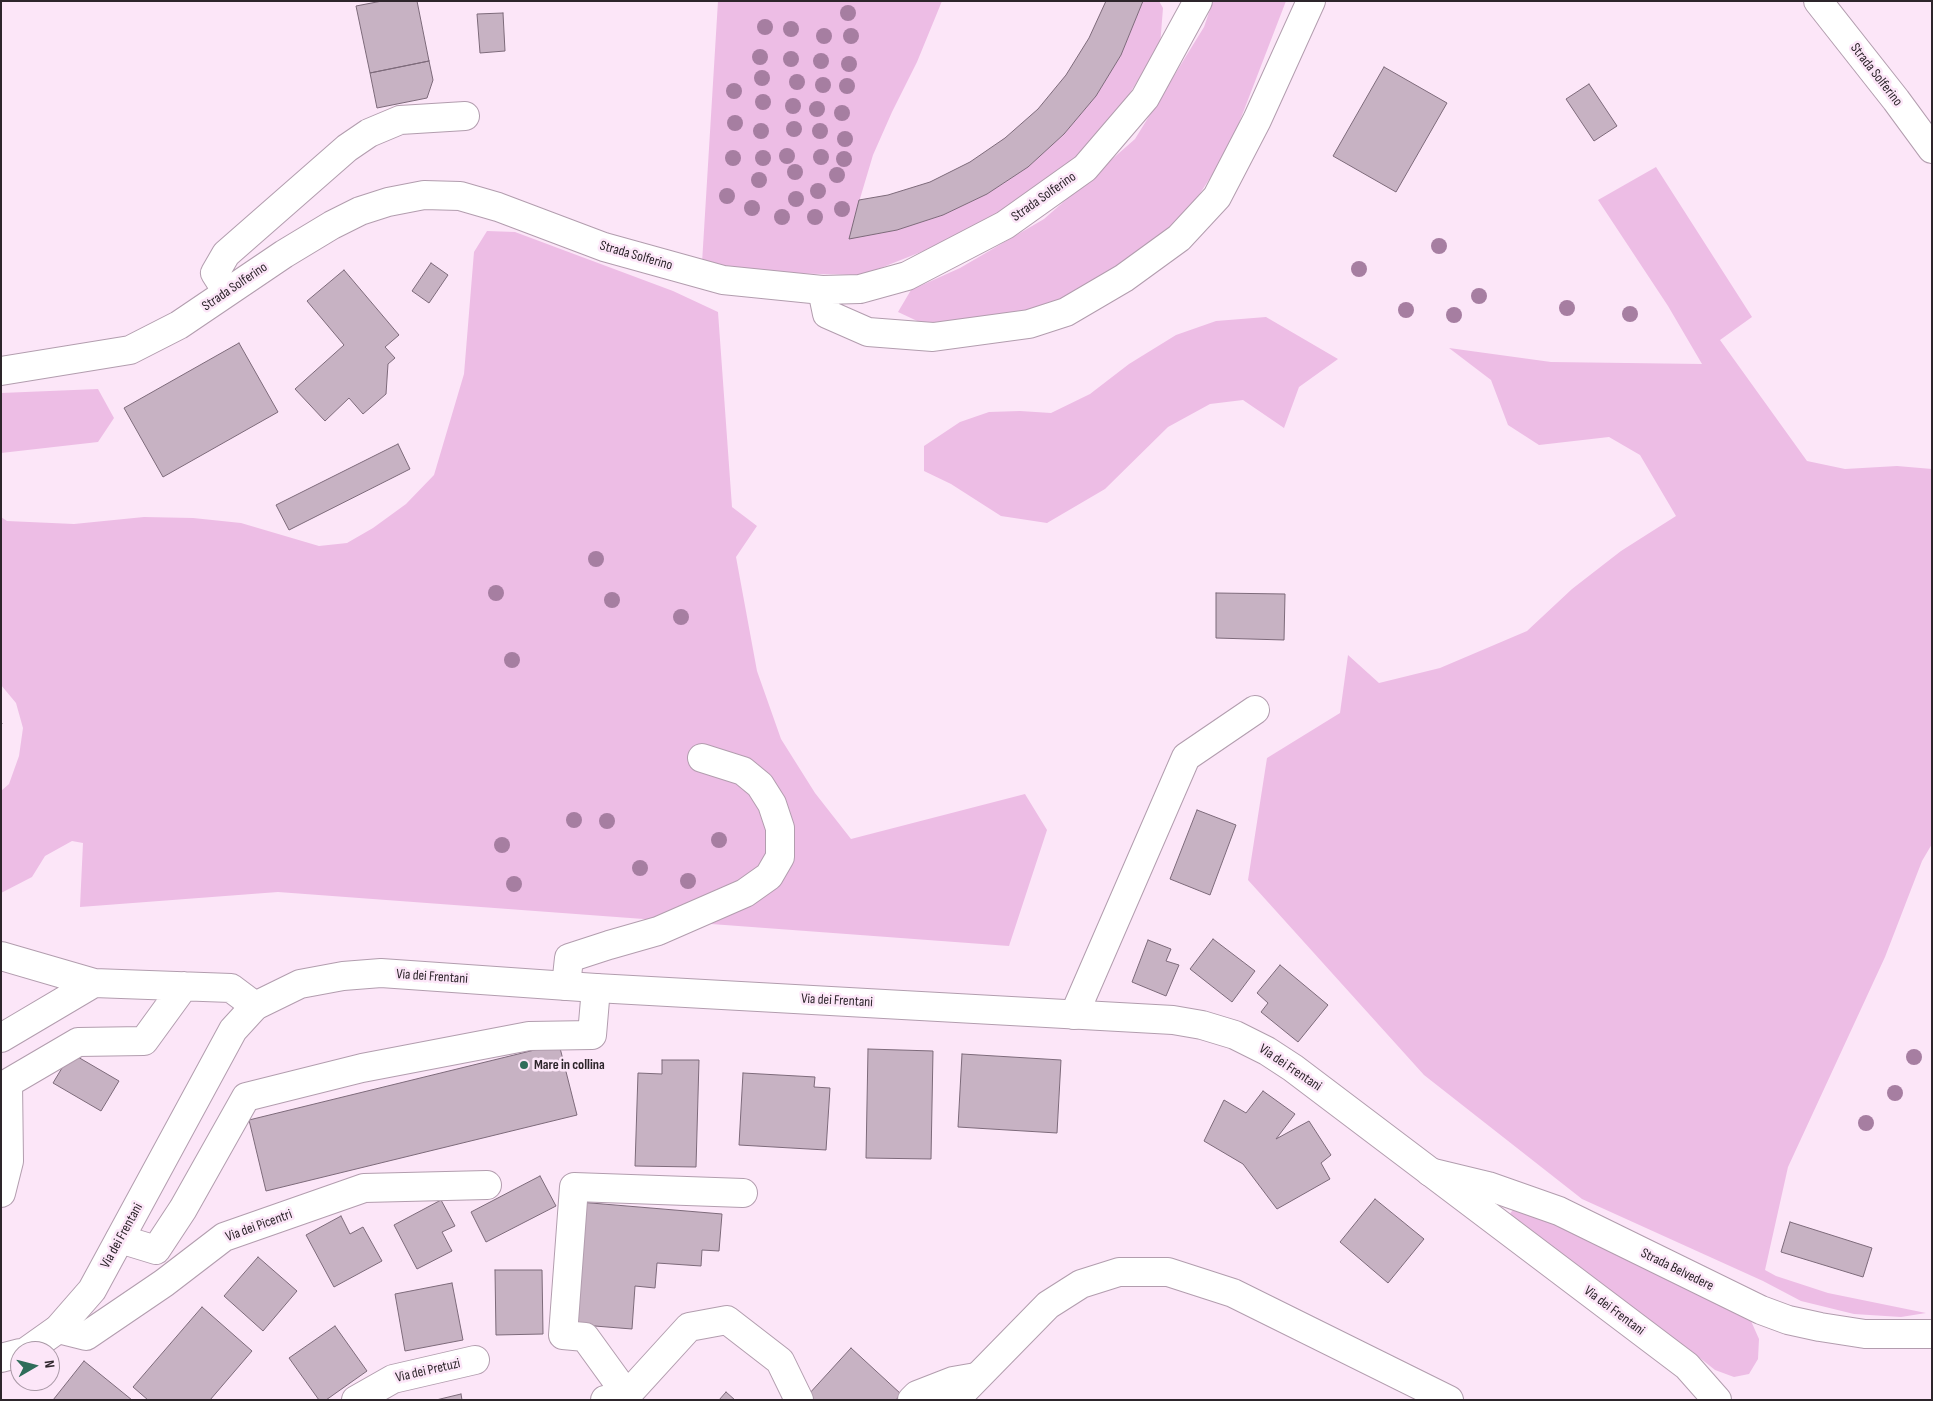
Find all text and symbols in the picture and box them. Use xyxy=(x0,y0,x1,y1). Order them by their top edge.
street label: Strada Solferino xyxy=(1846,40,1906,110)
street label: Strada Solferino xyxy=(1008,169,1080,225)
street label: Strada Solferino xyxy=(598,238,674,274)
street label: Strada Solferino xyxy=(199,259,271,315)
street label: Via dei Frentani xyxy=(396,966,468,988)
street label: Via dei Frentani xyxy=(801,991,873,1011)
street label: Via dei Frentani xyxy=(1256,1041,1324,1095)
place label: Mare in collina xyxy=(534,1057,605,1073)
marker: Mare in collina xyxy=(518,1059,530,1071)
street label: Via dei Frentani xyxy=(97,1201,147,1271)
street label: Via dei Picentri xyxy=(223,1206,295,1246)
street label: Strada Belvedere xyxy=(1638,1245,1716,1295)
street label: Via dei Frentani xyxy=(1580,1283,1648,1339)
north arrow xyxy=(10,1341,60,1391)
street label: Via dei Pretuzi xyxy=(394,1355,462,1387)
text: N xyxy=(40,1359,58,1369)

